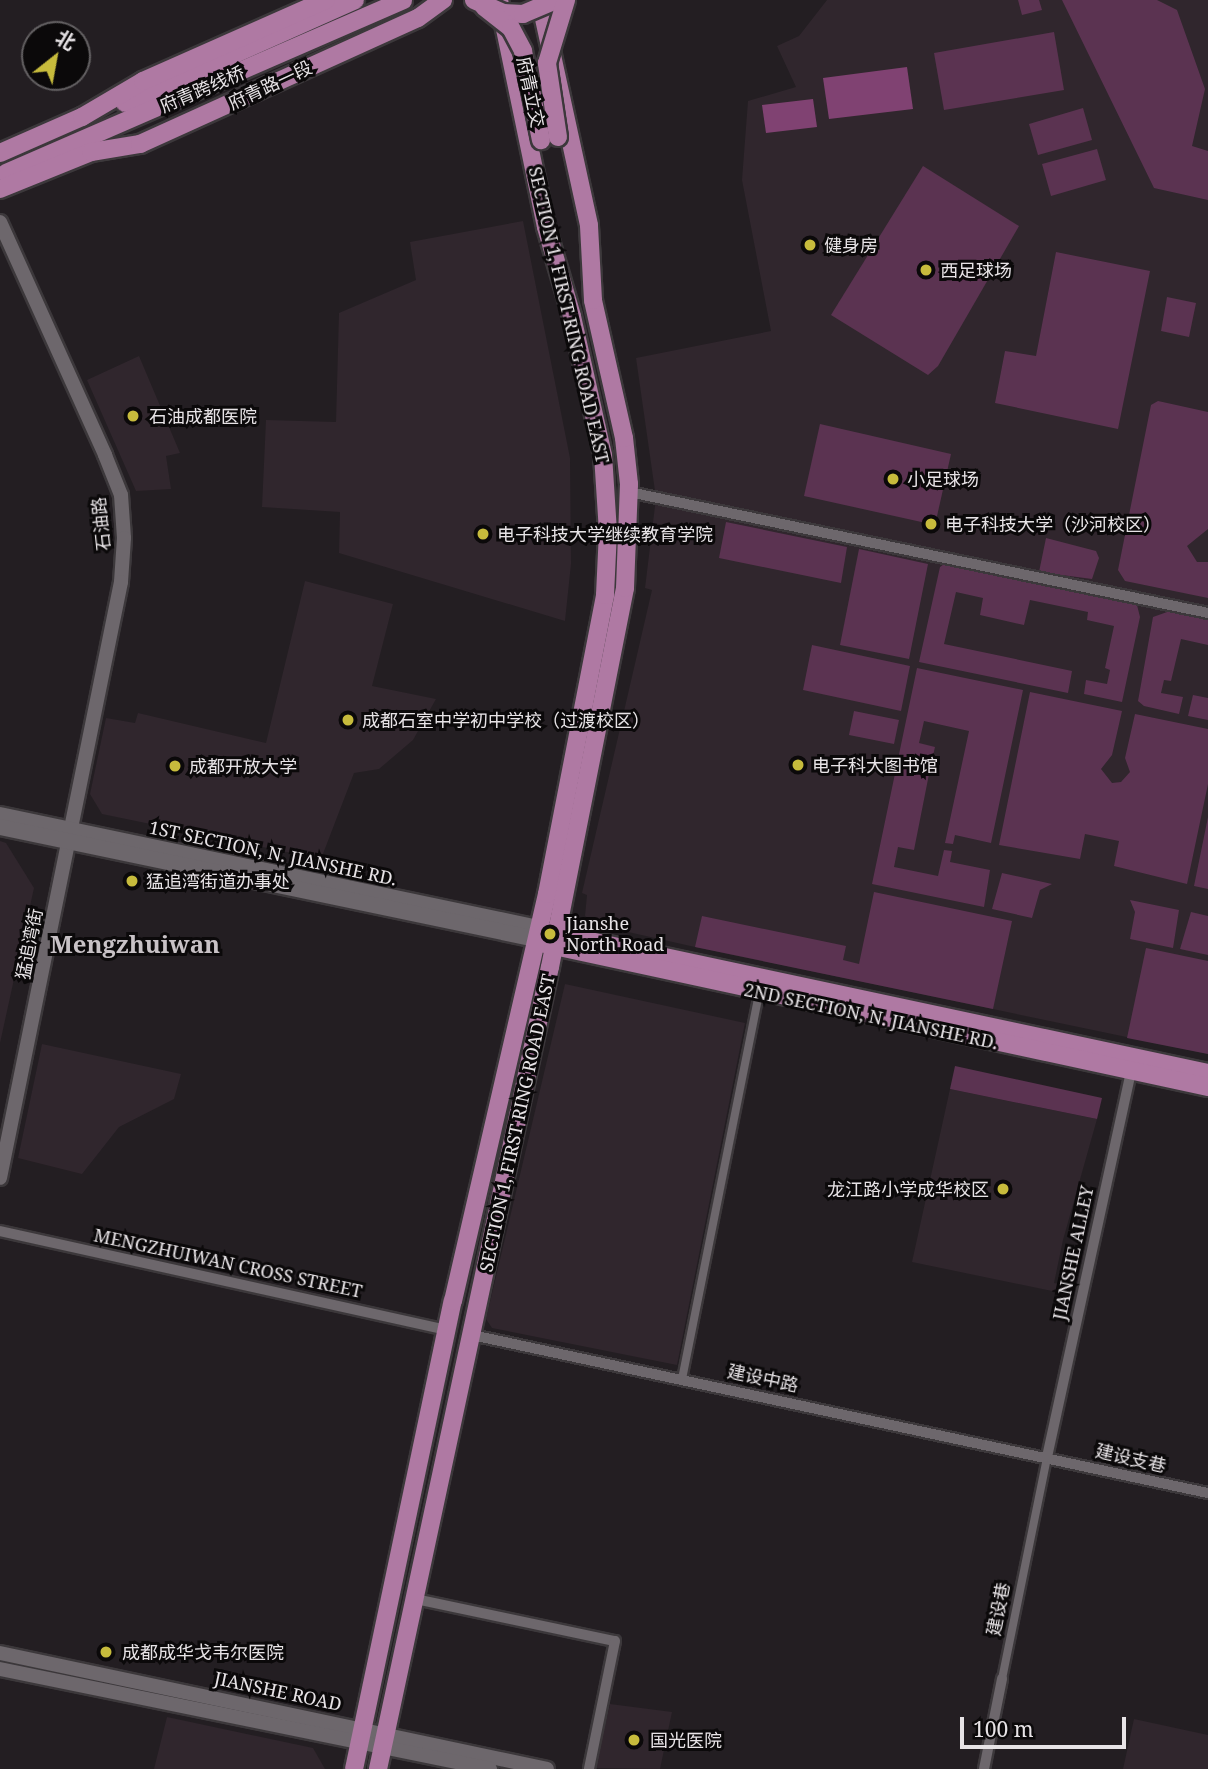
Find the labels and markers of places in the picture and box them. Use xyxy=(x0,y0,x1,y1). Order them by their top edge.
place label: 健身房 xyxy=(824,234,878,256)
marker: 健身房 xyxy=(802,237,818,253)
place label: 西足球场 xyxy=(940,259,1012,281)
marker: 西足球场 xyxy=(918,262,934,278)
place label: 石油成都医院 xyxy=(149,405,257,427)
marker: 石油成都医院 xyxy=(123,406,143,426)
place label: 小足球场 xyxy=(907,468,979,490)
marker: 小足球场 xyxy=(885,471,901,487)
place label: 电子科技大学（沙河校区） xyxy=(945,513,1161,535)
marker: 电子科技大学（沙河校区） xyxy=(923,516,939,532)
place label: 电子科技大学继续教育学院 xyxy=(497,523,713,545)
marker: 电子科技大学继续教育学院 xyxy=(475,526,491,542)
place label: 成都石室中学初中学校（过渡校区） xyxy=(362,709,650,731)
marker: 成都石室中学初中学校（过渡校区） xyxy=(340,712,356,728)
place label: 电子科大图书馆 xyxy=(812,754,938,776)
place label: 成都开放大学 xyxy=(189,755,297,777)
marker: 电子科大图书馆 xyxy=(790,757,806,773)
marker: 成都开放大学 xyxy=(167,758,183,774)
place label: 猛追湾街道办事处 xyxy=(146,870,290,892)
marker: 猛追湾街道办事处 xyxy=(124,873,140,889)
place label: Jianshe North Road xyxy=(566,913,664,956)
marker: Jianshe North Road xyxy=(540,924,560,944)
place label: 龙江路小学成华校区 xyxy=(827,1178,989,1200)
marker: 龙江路小学成华校区 xyxy=(995,1181,1011,1197)
place label: 成都成华戈韦尔医院 xyxy=(122,1641,284,1663)
marker: 成都成华戈韦尔医院 xyxy=(96,1642,116,1662)
place label: 国光医院 xyxy=(650,1729,722,1751)
marker: 国光医院 xyxy=(624,1730,644,1750)

